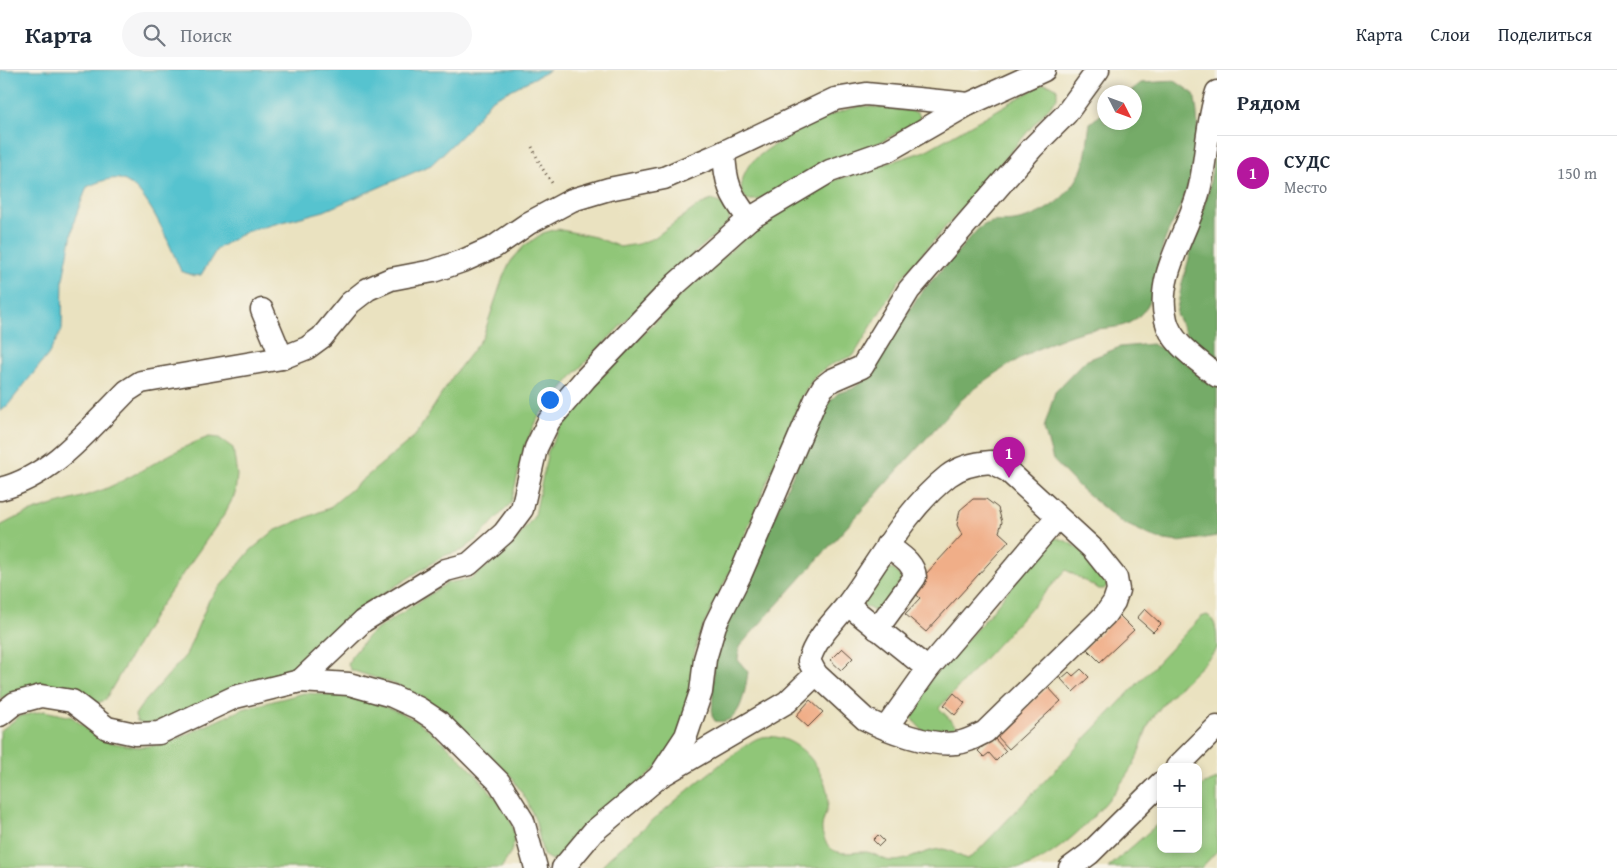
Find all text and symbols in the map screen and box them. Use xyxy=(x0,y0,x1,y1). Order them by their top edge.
search box xyxy=(122,12,472,57)
text: Карта xyxy=(25,17,92,52)
icon: search xyxy=(140,21,168,49)
text: Поиск xyxy=(180,21,232,49)
text: Карта xyxy=(1356,21,1403,48)
text: Слои xyxy=(1431,21,1470,48)
text: Поделиться xyxy=(1498,21,1592,48)
north arrow xyxy=(1097,85,1142,130)
text: Рядом xyxy=(1237,87,1300,118)
text: СУДС xyxy=(1284,147,1331,175)
text: 1 xyxy=(1249,161,1257,185)
text: 150 m xyxy=(1557,161,1597,185)
text: Место xyxy=(1284,175,1327,199)
your location xyxy=(537,387,563,413)
pin: 1 xyxy=(993,437,1025,478)
map controls xyxy=(1157,763,1202,853)
button: + xyxy=(1157,763,1202,808)
button: − xyxy=(1157,808,1202,853)

